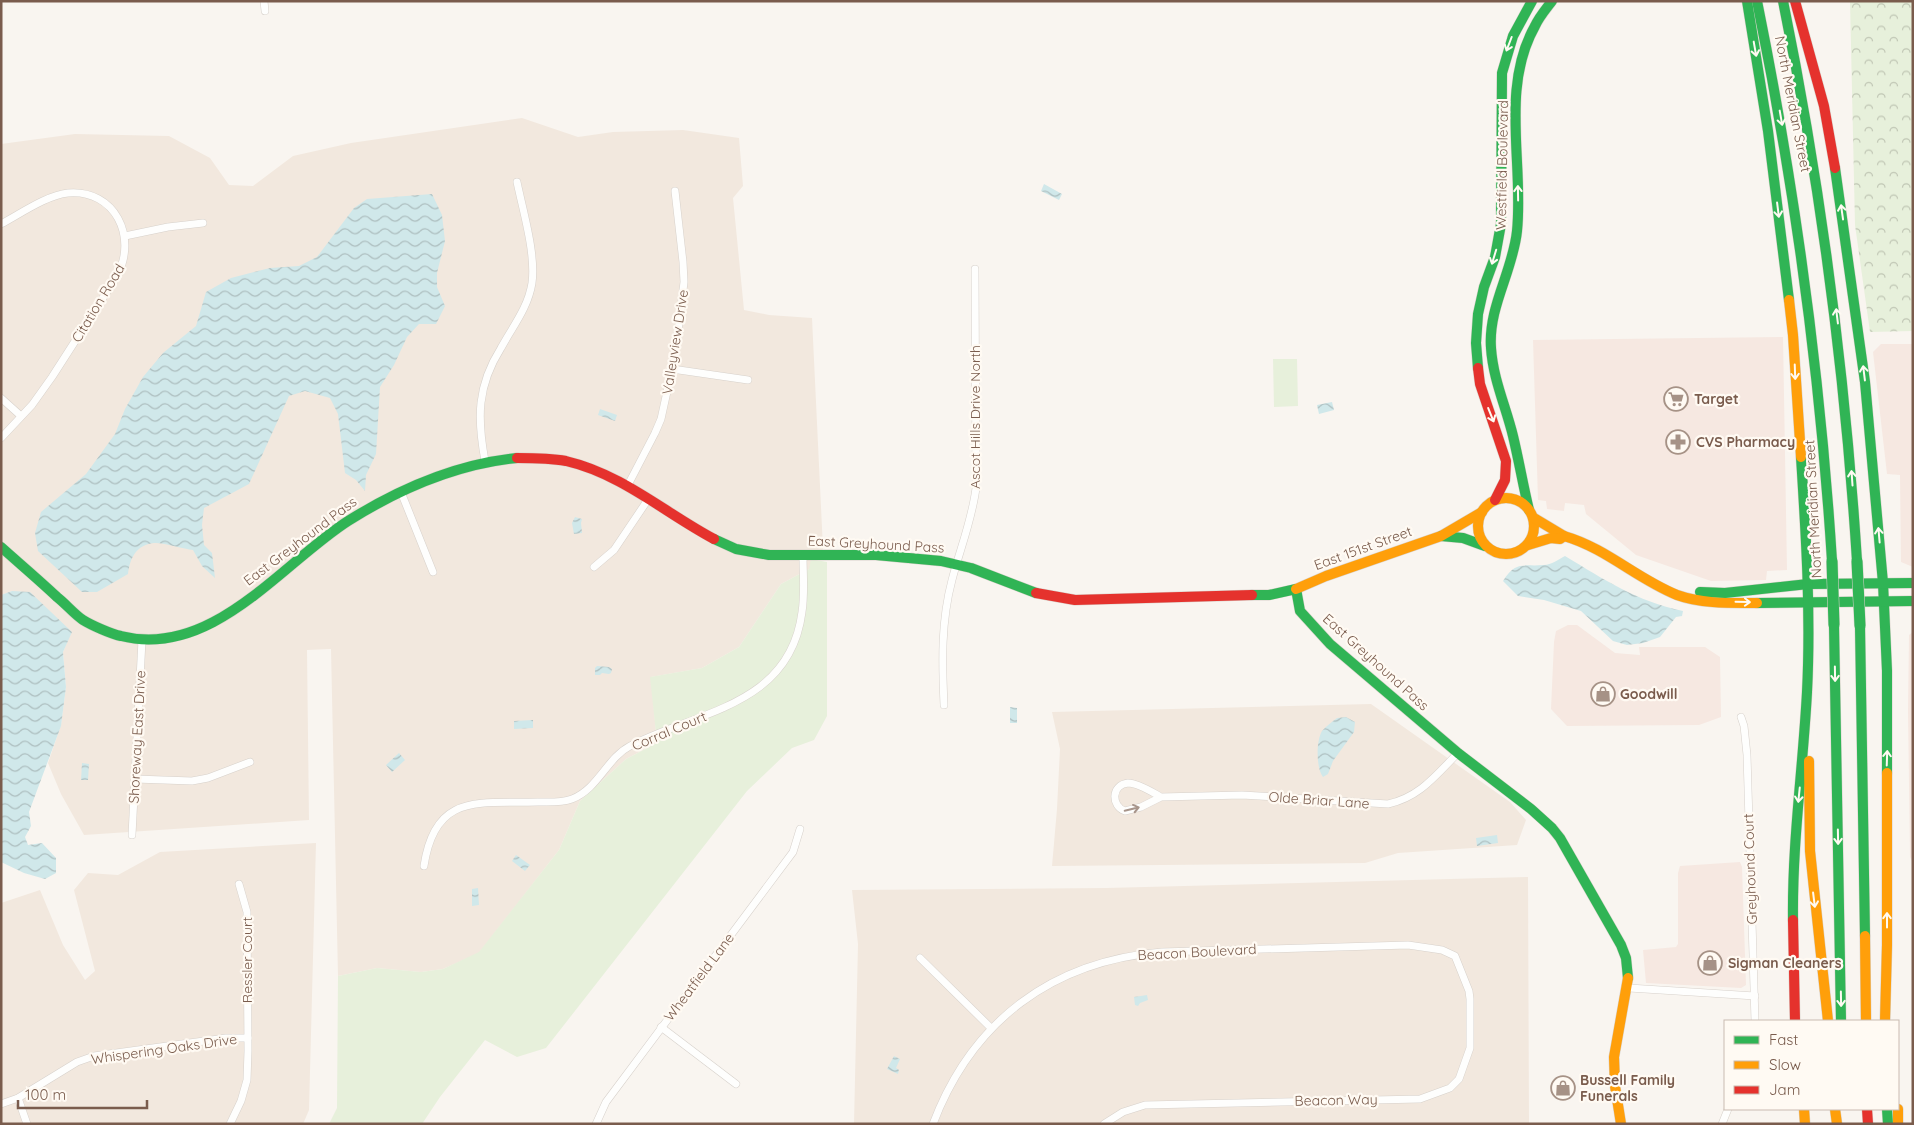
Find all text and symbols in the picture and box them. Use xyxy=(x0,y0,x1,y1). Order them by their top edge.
street label: North Meridian Street xyxy=(1771,34,1815,174)
one-way arrow xyxy=(1504,36,1513,51)
one-way arrow xyxy=(1751,41,1761,57)
street label: Westfield Boulevard xyxy=(1492,100,1512,230)
one-way arrow xyxy=(1777,109,1787,125)
one-way arrow xyxy=(1513,185,1523,202)
one-way arrow xyxy=(1773,202,1783,218)
one-way arrow xyxy=(1836,204,1846,220)
one-way arrow xyxy=(1489,249,1499,265)
street label: Citation Road xyxy=(68,261,128,345)
street label: Valleyview Drive xyxy=(658,288,692,396)
one-way arrow xyxy=(1832,308,1842,324)
street label: Ascot Hills Drive North xyxy=(966,345,984,489)
one-way arrow xyxy=(1790,364,1800,380)
one-way arrow xyxy=(1858,365,1868,381)
supermarket icon: Target xyxy=(1663,386,1689,412)
place label: Target xyxy=(1694,390,1739,408)
one-way arrow xyxy=(1487,408,1496,423)
pharmacy icon: CVS Pharmacy xyxy=(1665,429,1691,455)
place label: CVS Pharmacy xyxy=(1696,433,1795,451)
street label: North Meridian Street xyxy=(1800,439,1826,579)
one-way arrow xyxy=(1847,470,1857,486)
street label: East Greyhound Pass xyxy=(240,493,360,589)
street label: East 151st Street xyxy=(1312,522,1415,574)
one-way arrow xyxy=(1874,527,1883,543)
street label: East Greyhound Pass xyxy=(807,531,945,557)
one-way arrow xyxy=(1735,597,1751,607)
street label: East Greyhound Pass xyxy=(1319,610,1433,714)
one-way arrow xyxy=(1830,666,1840,682)
street label: Shoreway East Drive xyxy=(125,670,149,804)
shop icon: Goodwill xyxy=(1590,681,1616,707)
place label: Goodwill xyxy=(1620,685,1678,703)
street label: Corral Court xyxy=(629,707,709,755)
one-way arrow xyxy=(1882,750,1892,766)
one-way arrow xyxy=(1794,786,1804,802)
street label: Olde Briar Lane xyxy=(1268,787,1370,813)
one-way arrow xyxy=(1124,804,1140,813)
street label: Greyhound Court xyxy=(1739,813,1761,925)
one-way arrow xyxy=(1833,828,1843,844)
one-way arrow xyxy=(1809,891,1819,907)
one-way arrow xyxy=(1882,912,1892,928)
street label: Ressler Court xyxy=(238,917,256,1003)
street label: Wheatfield Lane xyxy=(660,929,738,1025)
street label: Beacon Boulevard xyxy=(1137,940,1257,964)
shop icon: Sigman Cleaners xyxy=(1697,950,1723,976)
place label: Sigman Cleaners xyxy=(1728,954,1842,972)
one-way arrow xyxy=(1836,990,1846,1007)
legend xyxy=(1724,1020,1899,1110)
street label: Whispering Oaks Drive xyxy=(90,1030,238,1068)
text: Fast xyxy=(1769,1030,1798,1049)
text: Slow xyxy=(1769,1055,1801,1074)
place label: Bussell Family Funerals xyxy=(1580,1071,1675,1105)
shop icon: Bussell Family Funerals xyxy=(1550,1075,1576,1101)
scale bar xyxy=(18,1078,146,1110)
text: Jam xyxy=(1769,1080,1800,1099)
text: 100 m xyxy=(25,1085,66,1104)
street label: Beacon Way xyxy=(1294,1090,1378,1110)

